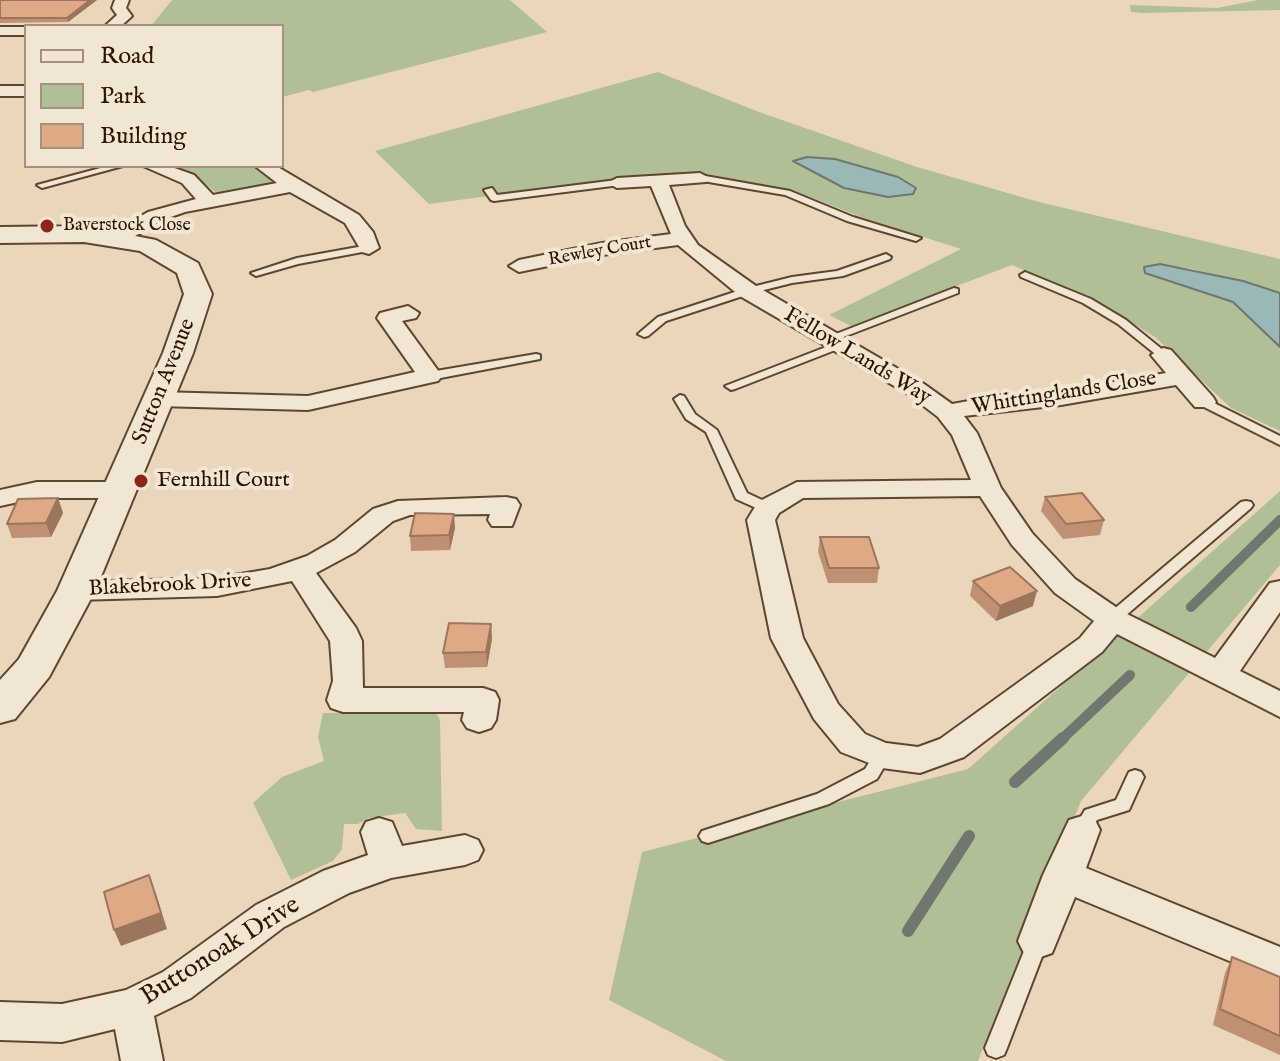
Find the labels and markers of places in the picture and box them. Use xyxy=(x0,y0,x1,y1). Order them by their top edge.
place label: Baverstock Close xyxy=(63,215,191,237)
marker: Baverstock Close xyxy=(38,217,56,235)
place label: Fernhill Court xyxy=(157,468,290,494)
marker: Fernhill Court xyxy=(132,472,150,490)

